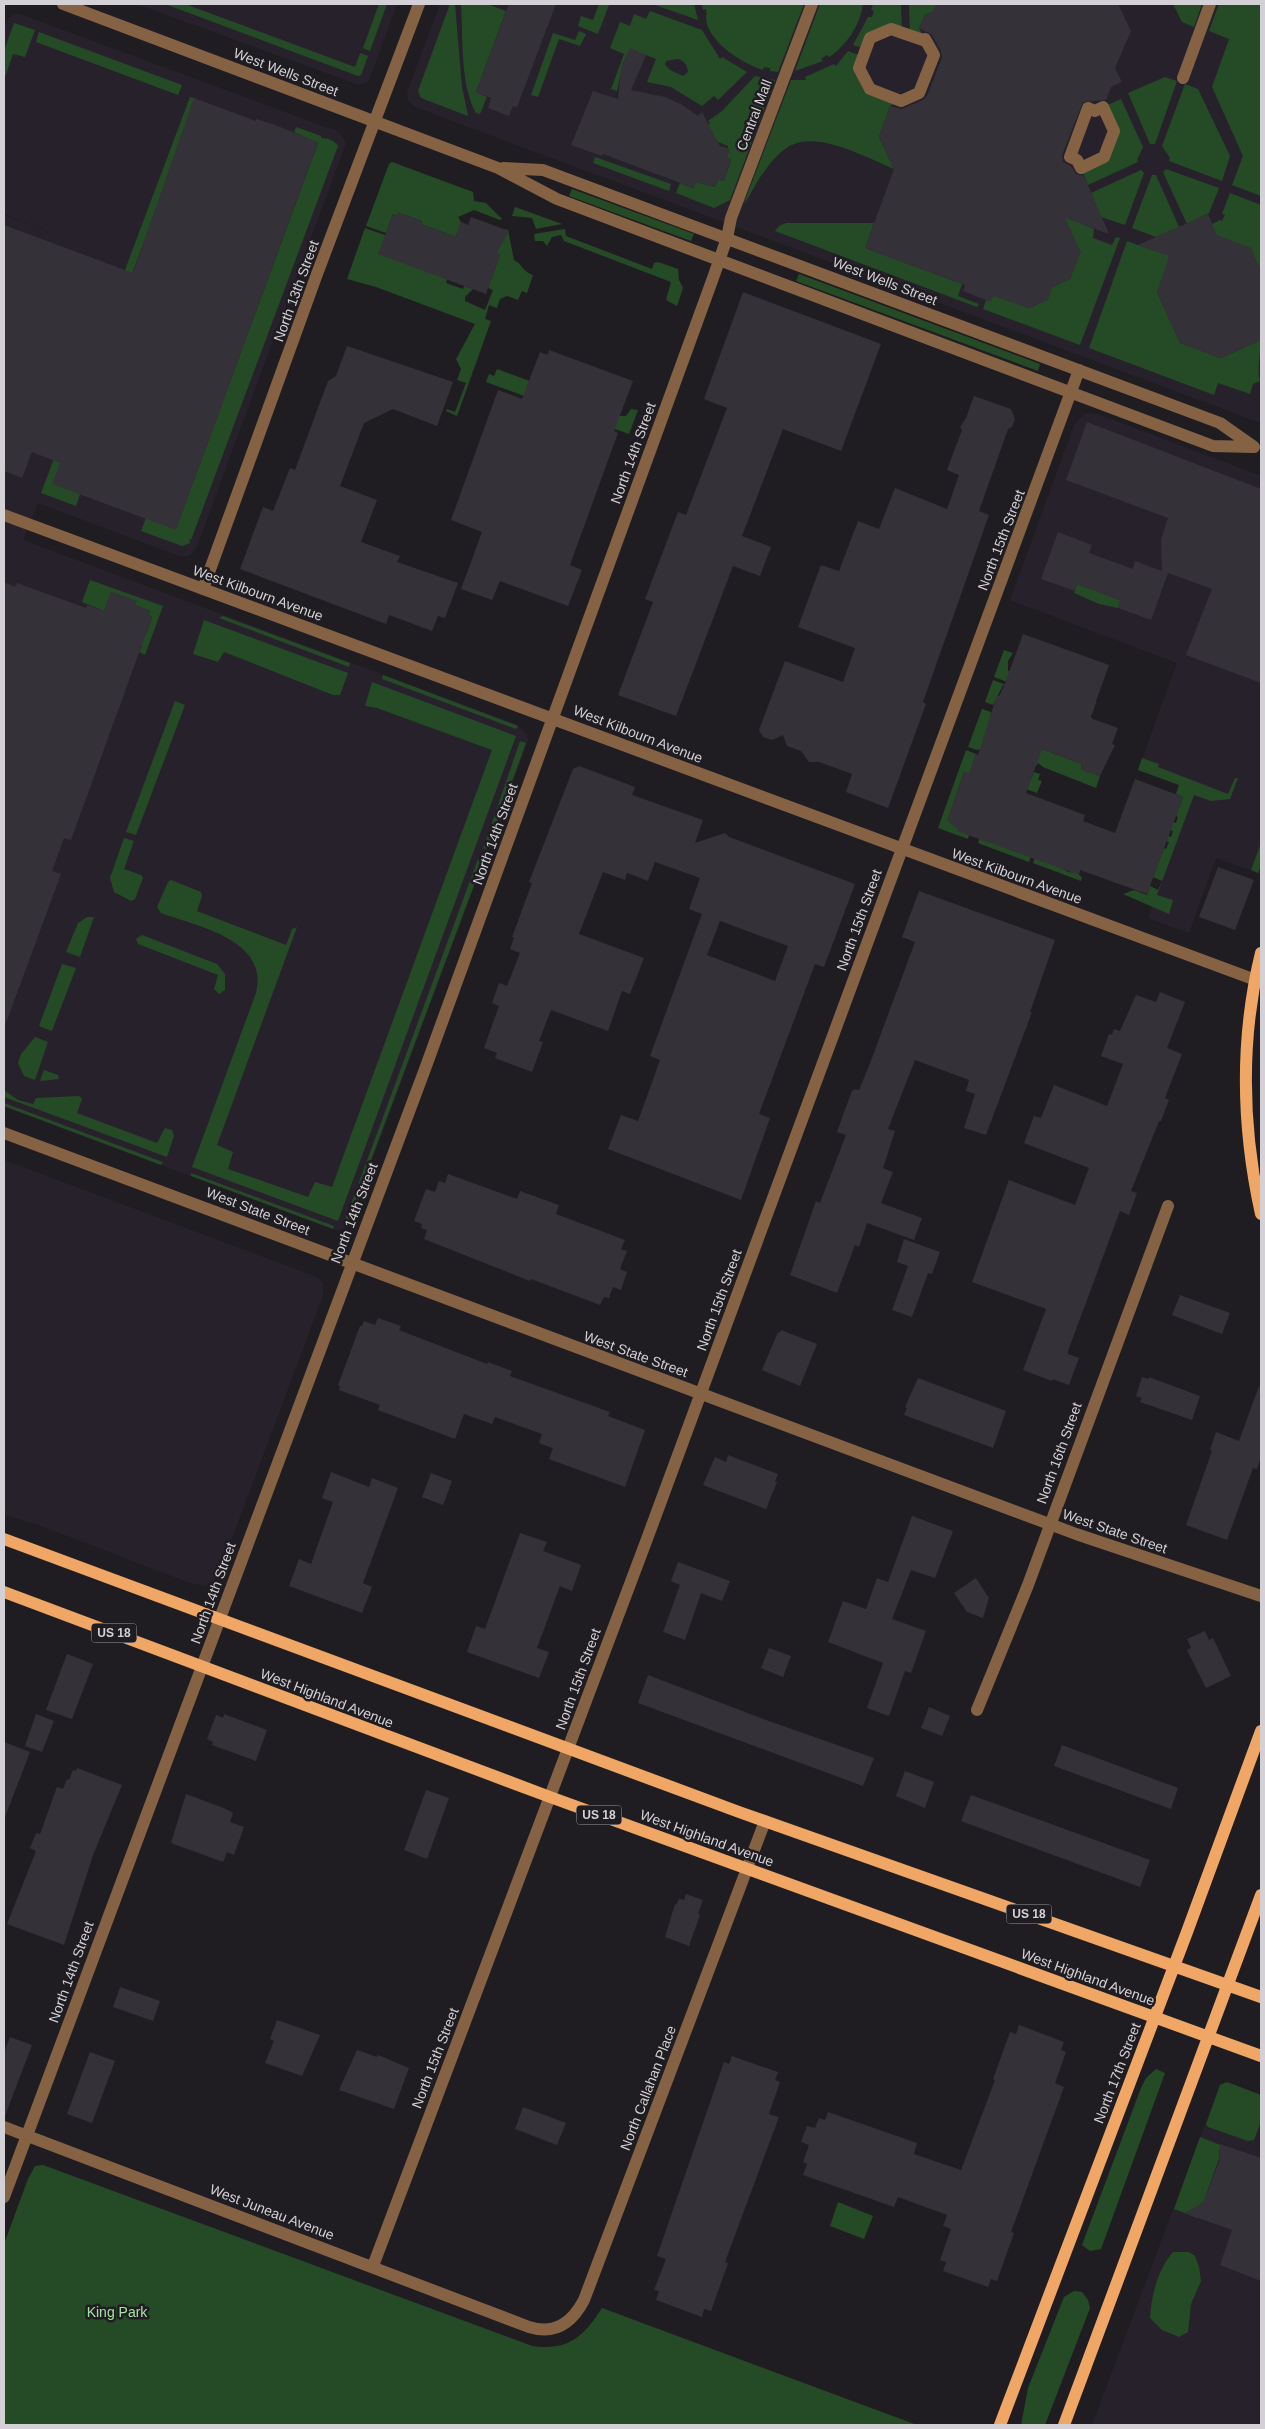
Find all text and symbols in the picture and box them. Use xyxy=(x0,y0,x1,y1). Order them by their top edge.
street label: West Wells Street xyxy=(231,45,341,99)
street label: Central Mall xyxy=(733,77,775,153)
street label: North 13th Street xyxy=(270,238,322,344)
street label: West Wells Street xyxy=(830,254,940,308)
street label: North 14th Street xyxy=(607,400,659,506)
street label: North 15th Street xyxy=(974,487,1028,593)
street label: West Kilbourn Avenue xyxy=(191,562,325,624)
street label: West Kilbourn Avenue xyxy=(571,702,705,766)
street label: North 14th Street xyxy=(469,781,521,887)
street label: West Kilbourn Avenue xyxy=(950,845,1084,907)
street label: North 15th Street xyxy=(833,867,885,973)
street label: North 14th Street xyxy=(327,1160,381,1266)
street label: West State Street xyxy=(204,1184,312,1238)
street label: North 15th Street xyxy=(693,1247,745,1353)
street label: West State Street xyxy=(582,1328,690,1380)
street label: North 16th Street xyxy=(1033,1400,1085,1506)
street label: West State Street xyxy=(1061,1506,1169,1556)
street label: North 14th Street xyxy=(187,1540,239,1646)
road number: US 18 xyxy=(92,1624,136,1642)
street label: North 15th Street xyxy=(552,1626,604,1732)
street label: West Highland Avenue xyxy=(258,1665,396,1731)
road number: US 18 xyxy=(576,1806,622,1824)
street label: West Highland Avenue xyxy=(638,1806,776,1870)
road number: US 18 xyxy=(1006,1905,1052,1924)
street label: North 14th Street xyxy=(45,1919,97,2025)
street label: West Highland Avenue xyxy=(1019,1945,1157,2009)
street label: North 15th Street xyxy=(408,2005,462,2111)
street label: North 17th Street xyxy=(1090,2020,1144,2126)
street label: North Callahan Place xyxy=(617,2023,679,2153)
street label: West Juneau Avenue xyxy=(208,2181,337,2243)
park label: King Park xyxy=(87,2304,148,2320)

